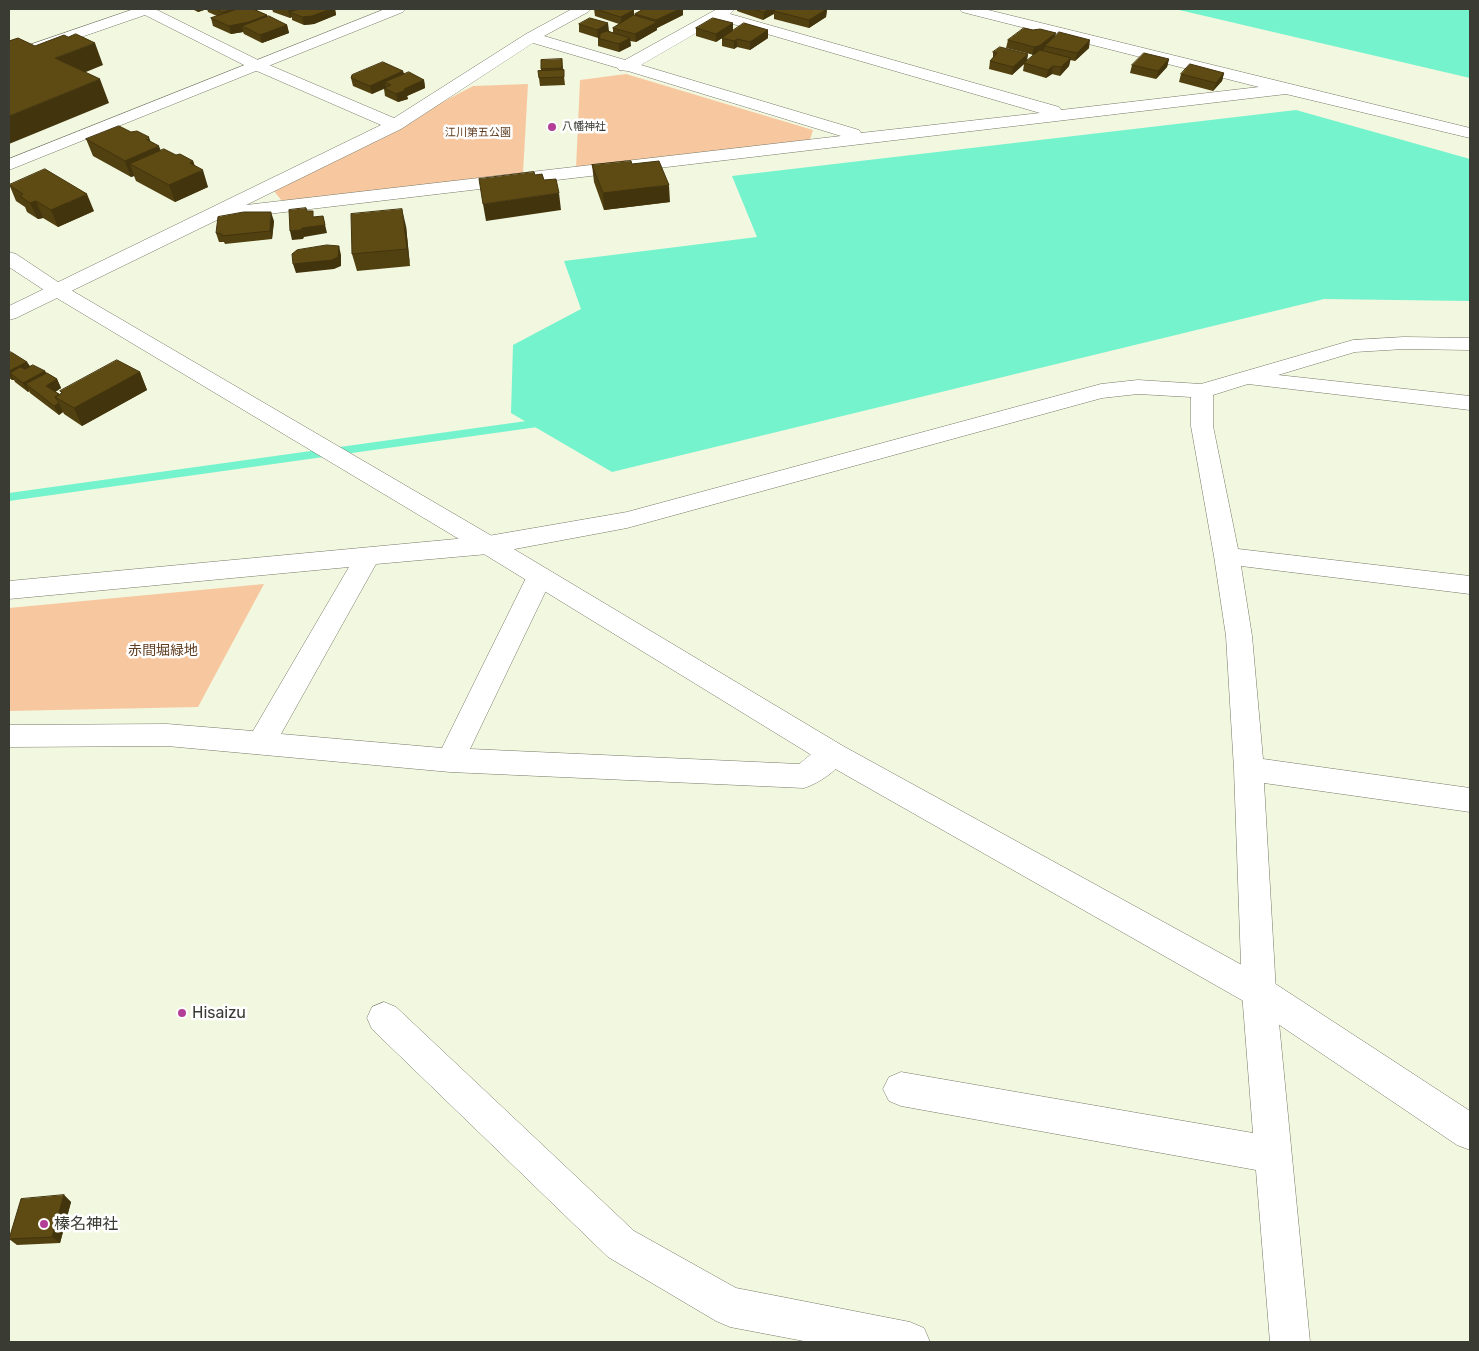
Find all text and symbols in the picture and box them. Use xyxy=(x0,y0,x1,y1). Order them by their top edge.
place label: 八幡神社 xyxy=(562,120,606,134)
marker: 八幡神社 xyxy=(546,121,558,133)
park label: 江川第五公園 xyxy=(445,126,511,140)
park label: 赤間堀緑地 xyxy=(128,643,198,659)
place label: Hisaizu xyxy=(192,1003,246,1023)
marker: Hisaizu xyxy=(176,1007,188,1019)
place label: 榛名神社 xyxy=(54,1214,118,1234)
marker: 榛名神社 xyxy=(38,1218,50,1230)

